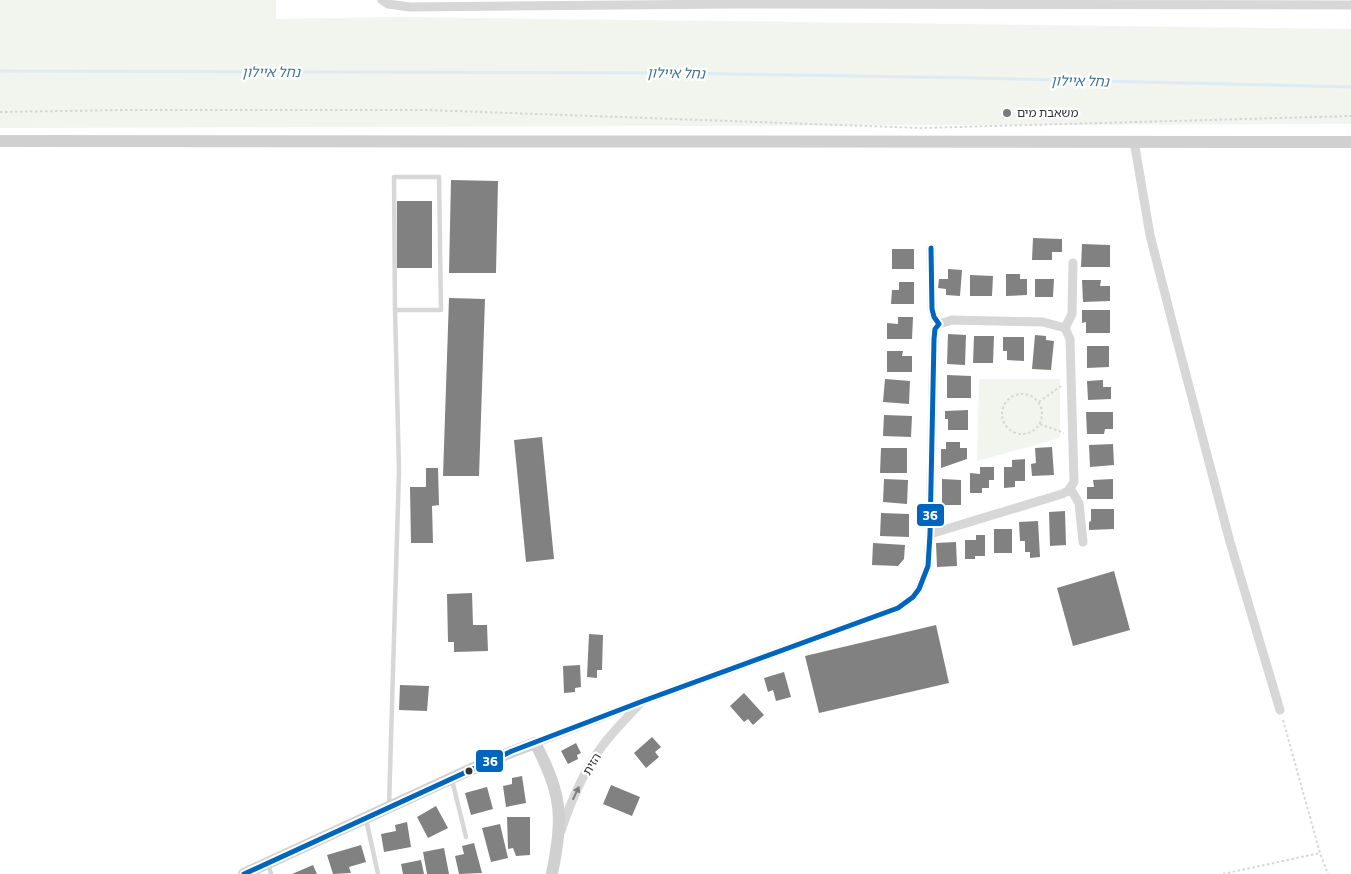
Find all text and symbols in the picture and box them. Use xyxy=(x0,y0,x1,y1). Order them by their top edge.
water label: נחל איילון xyxy=(242,61,302,82)
water label: נחל איילון xyxy=(647,61,707,84)
water label: נחל איילון xyxy=(1051,69,1111,92)
place label: משאבת מים xyxy=(1017,103,1078,122)
marker: משאבת מים xyxy=(1001,107,1013,119)
line badge: 36 xyxy=(916,503,945,527)
text: 36 xyxy=(922,504,938,525)
line badge: 36 xyxy=(475,749,504,773)
street label: הזית xyxy=(578,749,606,778)
text: 36 xyxy=(482,750,498,771)
unlabelled marker xyxy=(464,766,474,776)
one-way arrow xyxy=(572,786,580,800)

